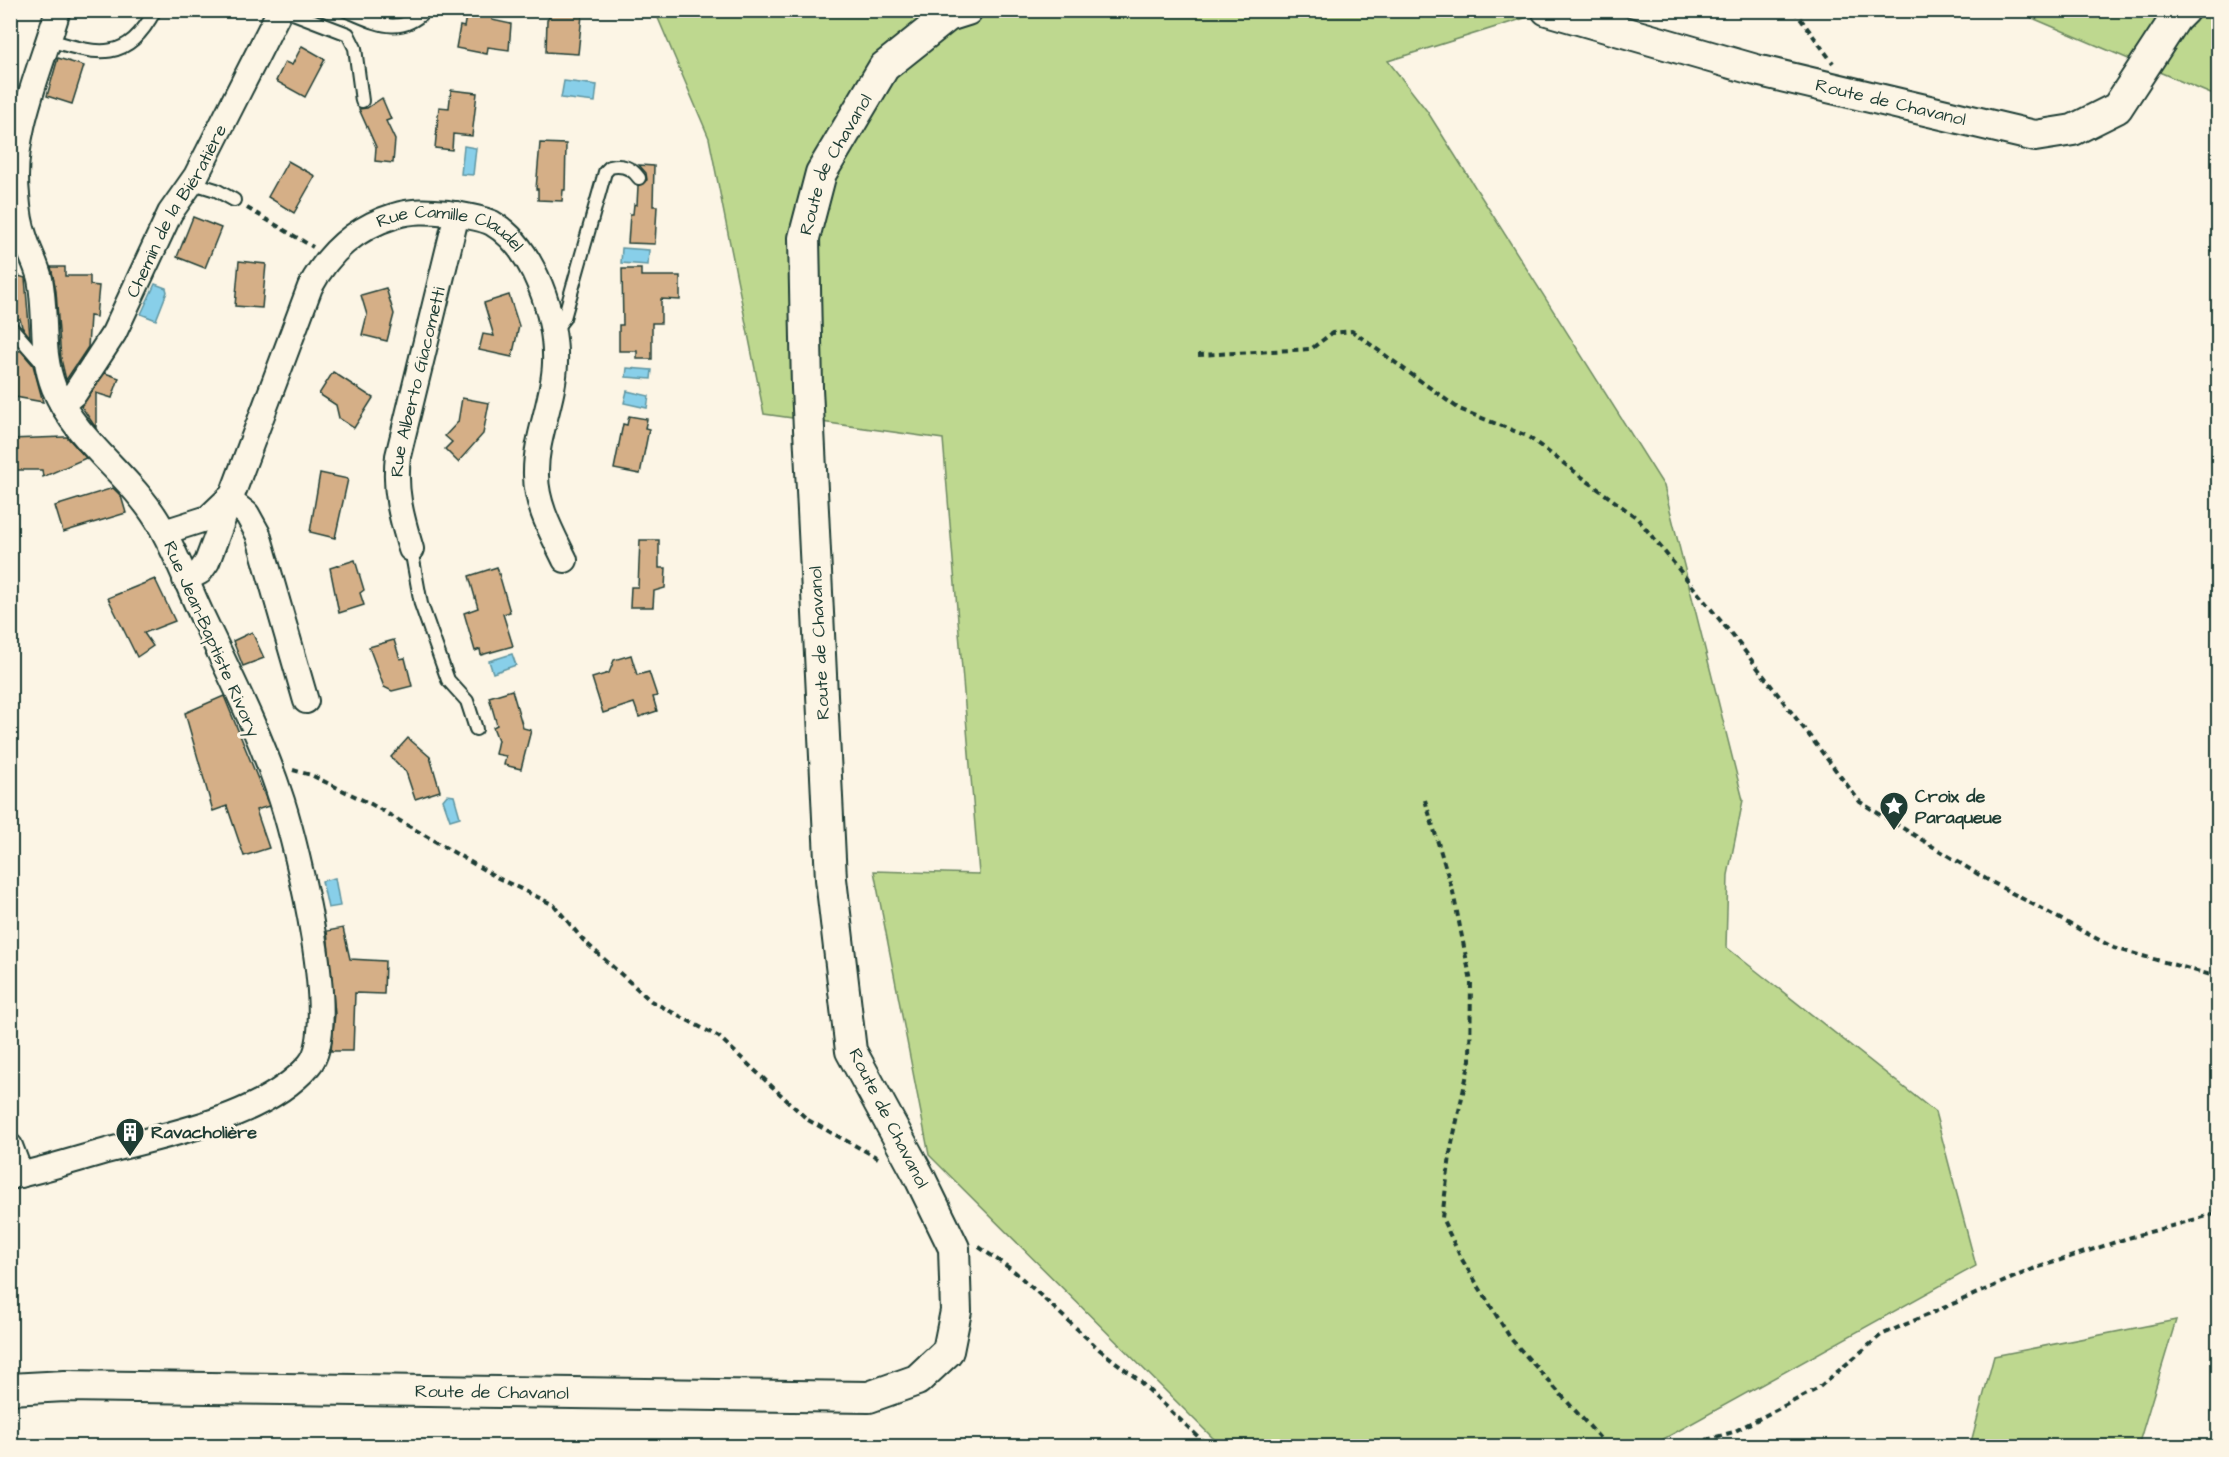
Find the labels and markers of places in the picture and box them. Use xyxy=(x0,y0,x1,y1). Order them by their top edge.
place label: Croix de Paraqueue xyxy=(1915,784,2002,830)
place icon: Croix de Paraqueue xyxy=(1878,790,1910,832)
building icon: Ravacholière xyxy=(114,1116,146,1158)
place label: Ravacholière xyxy=(151,1120,257,1145)

